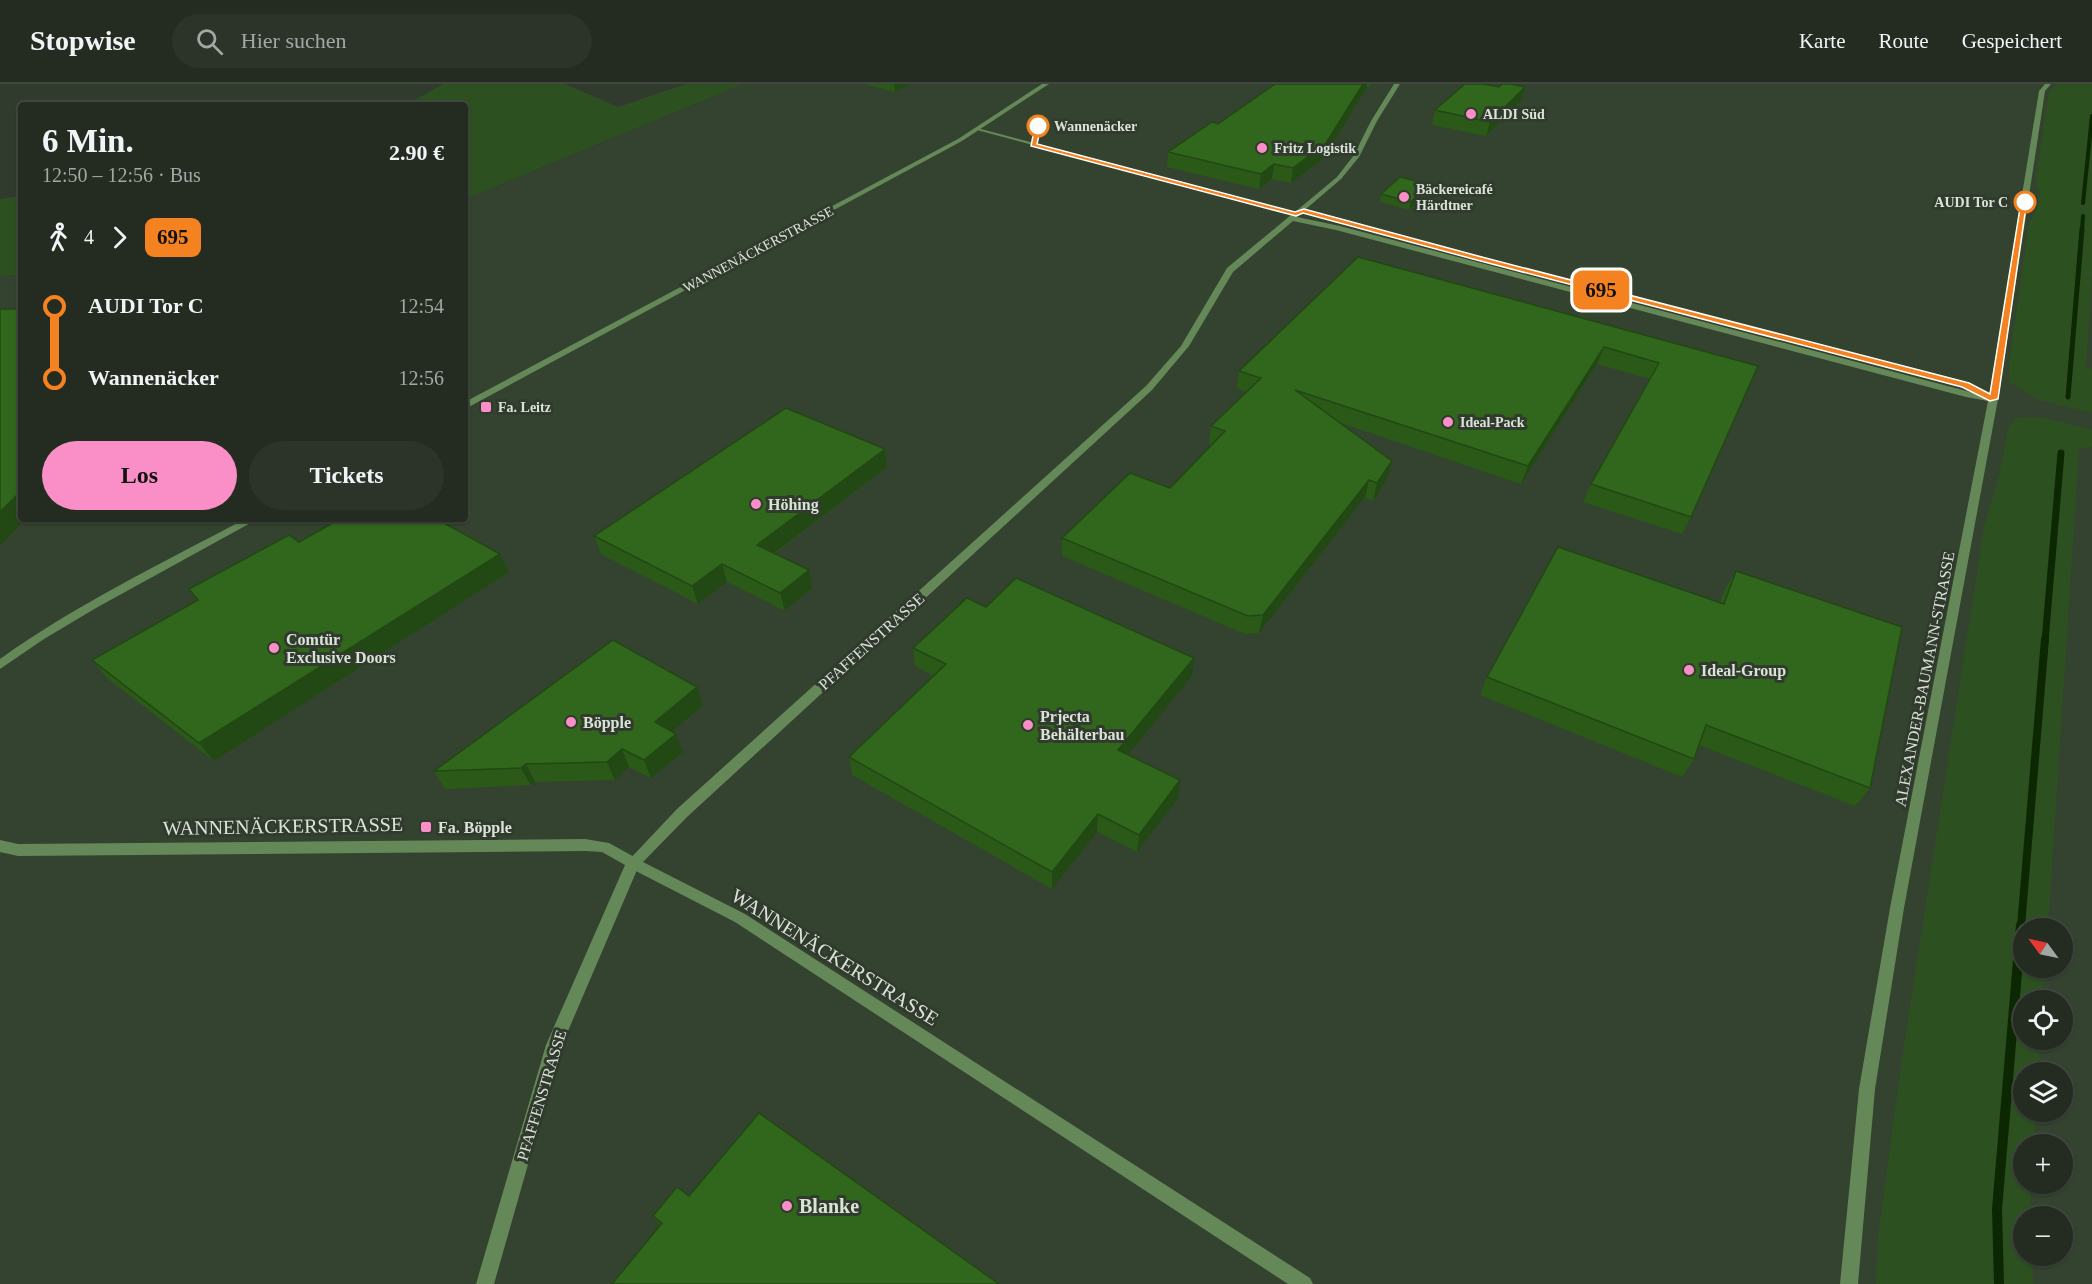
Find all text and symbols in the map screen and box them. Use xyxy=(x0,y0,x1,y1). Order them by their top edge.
search box xyxy=(172,14,592,68)
text: Stopwise xyxy=(30,25,136,56)
icon: search xyxy=(193,25,226,58)
text: Hier suchen xyxy=(241,28,346,53)
text: Karte xyxy=(1799,29,1846,53)
text: Route xyxy=(1879,29,1929,53)
text: Gespeichert xyxy=(1962,29,2062,53)
marker: ALDI Süd xyxy=(1464,107,1478,121)
place label: ALDI Süd xyxy=(1483,107,1545,122)
marker: Wannenäcker xyxy=(1027,115,1049,137)
place label: Wannenäcker xyxy=(1054,119,1137,134)
text: 6 Min. xyxy=(42,123,134,159)
text: 2.90 € xyxy=(389,140,444,165)
marker: Fritz Logistik xyxy=(1255,141,1269,155)
place label: Fritz Logistik xyxy=(1274,141,1356,156)
text: 12:50 – 12:56 · Bus xyxy=(42,164,201,186)
place label: Bäckereicafé Härdtner xyxy=(1416,182,1493,213)
marker: Bäckereicafé Härdtner xyxy=(1397,190,1411,204)
marker: AUDI Tor C xyxy=(2014,191,2036,213)
place label: AUDI Tor C xyxy=(1934,195,2008,210)
street label: WANNENÄCKERSTRASSE xyxy=(680,202,836,296)
icon: walk xyxy=(42,221,75,254)
icon: forward xyxy=(103,221,136,254)
text: 695 xyxy=(157,225,189,249)
text: 4 xyxy=(84,226,94,248)
line badge: 695 xyxy=(1566,270,1636,310)
text: 695 xyxy=(1585,278,1617,302)
text: AUDI Tor C xyxy=(88,293,204,318)
text: 12:54 xyxy=(398,295,444,317)
text: Wannenäcker xyxy=(88,365,219,390)
text: 12:56 xyxy=(398,367,444,389)
marker: Fa. Leitz xyxy=(479,400,493,414)
place label: Fa. Leitz xyxy=(498,400,551,415)
marker: Ideal-Pack xyxy=(1441,415,1455,429)
place label: Ideal-Pack xyxy=(1460,415,1525,430)
button: Los xyxy=(42,441,237,510)
button: Tickets xyxy=(249,441,444,510)
place label: Höhing xyxy=(768,496,819,514)
marker: Höhing xyxy=(749,497,763,511)
street label: ALEXANDER-BAUMANN-STRASSE xyxy=(1891,550,1958,808)
street label: PFAFFENSTRASSE xyxy=(815,590,927,693)
place label: Comtür Exclusive Doors xyxy=(286,631,396,666)
marker: Comtür Exclusive Doors xyxy=(267,641,281,655)
place label: Ideal-Group xyxy=(1701,662,1786,680)
marker: Ideal-Group xyxy=(1682,663,1696,677)
place label: Prjecta Behälterbau xyxy=(1040,708,1125,743)
place label: Böpple xyxy=(583,714,631,732)
marker: Böpple xyxy=(564,715,578,729)
marker: Prjecta Behälterbau xyxy=(1021,718,1035,732)
street label: WANNENÄCKERSTRASSE xyxy=(163,813,403,839)
place label: Fa. Böpple xyxy=(438,819,512,837)
marker: Fa. Böpple xyxy=(419,820,433,834)
street label: WANNENÄCKERSTRASSE xyxy=(727,884,943,1030)
north arrow xyxy=(2013,918,2073,978)
map controls xyxy=(2013,918,2073,1266)
button: locate xyxy=(2013,990,2073,1050)
street label: PFAFFENSTRASSE xyxy=(514,1028,569,1163)
button: layers xyxy=(2013,1062,2073,1122)
button: + xyxy=(2013,1134,2073,1194)
place label: Blanke xyxy=(799,1195,859,1217)
marker: Blanke xyxy=(780,1199,794,1213)
button: − xyxy=(2013,1206,2073,1266)

